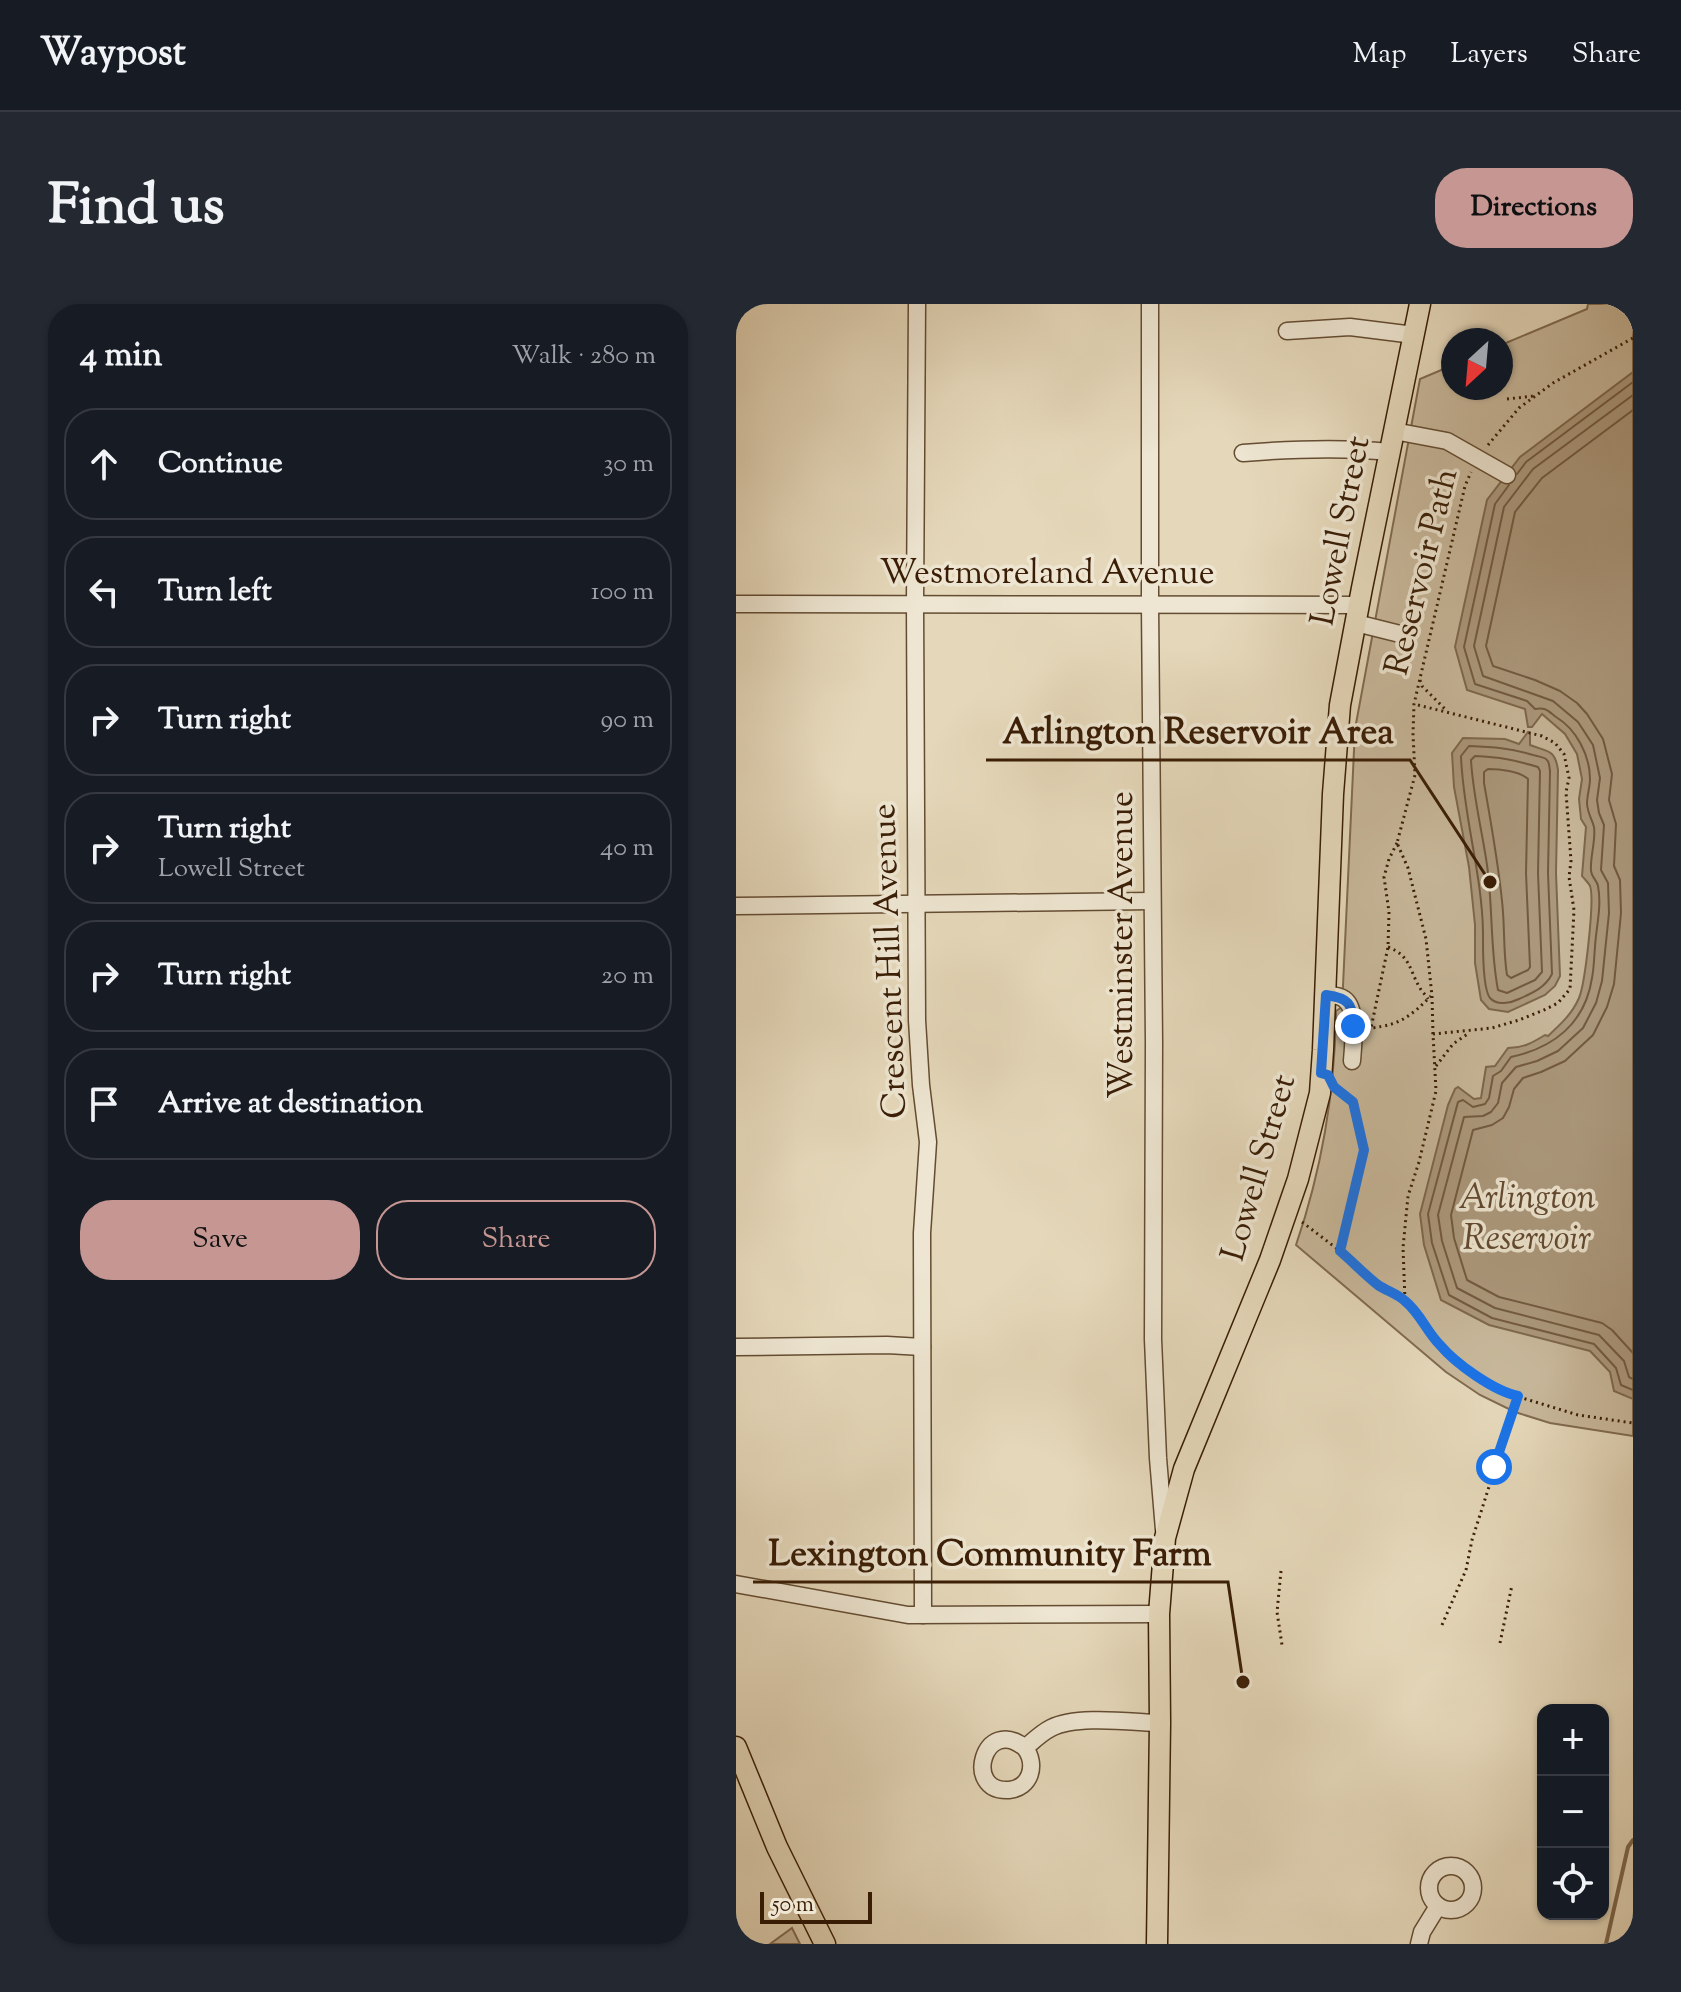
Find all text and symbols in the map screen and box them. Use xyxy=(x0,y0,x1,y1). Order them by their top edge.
text: Waypost xyxy=(40,28,186,82)
text: Map xyxy=(1353,35,1406,75)
text: Layers xyxy=(1450,35,1528,75)
text: Share xyxy=(1572,35,1641,75)
text: Find us xyxy=(48,168,224,249)
button: Directions xyxy=(1435,168,1633,248)
north arrow xyxy=(1441,328,1513,400)
text: 4 min xyxy=(80,332,162,381)
text: Walk · 280 m xyxy=(511,338,656,375)
street label: Lowell Street xyxy=(1300,432,1384,630)
icon: ahead xyxy=(82,442,126,486)
text: Continue xyxy=(158,443,283,486)
text: 30 m xyxy=(603,446,654,483)
street label: Reservoir Path xyxy=(1374,463,1472,681)
street label: Westmoreland Avenue xyxy=(879,550,1215,599)
icon: left xyxy=(82,570,126,614)
text: Turn left xyxy=(158,571,272,614)
text: 100 m xyxy=(591,574,654,611)
icon: right xyxy=(82,698,126,742)
text: Turn right xyxy=(158,699,291,742)
callout: Arlington Reservoir Area xyxy=(986,700,1410,760)
text: 90 m xyxy=(601,702,654,739)
text: Arlington Reservoir Area xyxy=(1002,708,1394,760)
street label: Westminster Avenue xyxy=(1099,791,1148,1099)
street label: Crescent Hill Avenue xyxy=(861,803,921,1119)
text: Turn right xyxy=(158,808,291,851)
icon: right xyxy=(82,826,126,870)
text: 40 m xyxy=(600,830,654,867)
text: Lowell Street xyxy=(158,851,305,888)
icon: right xyxy=(82,954,126,998)
text: Turn right xyxy=(158,955,291,998)
text: 20 m xyxy=(601,958,654,995)
route end xyxy=(1335,1008,1371,1044)
street label: Lowell Street xyxy=(1210,1069,1310,1267)
icon: arrive xyxy=(82,1082,126,1126)
text: Arrive at destination xyxy=(158,1083,423,1126)
water label: Arlington Reservoir xyxy=(1458,1173,1596,1266)
button: Save xyxy=(80,1200,360,1280)
button: Share xyxy=(376,1200,656,1280)
route start xyxy=(1476,1449,1512,1485)
callout: Lexington Community Farm xyxy=(753,1522,1228,1582)
text: Lexington Community Farm xyxy=(768,1530,1212,1582)
map controls xyxy=(1537,1704,1609,1920)
button: + xyxy=(1537,1704,1609,1776)
button: − xyxy=(1537,1776,1609,1848)
button: locate xyxy=(1537,1848,1609,1920)
scale bar xyxy=(760,1888,872,1924)
text: 50 m xyxy=(772,1890,814,1922)

